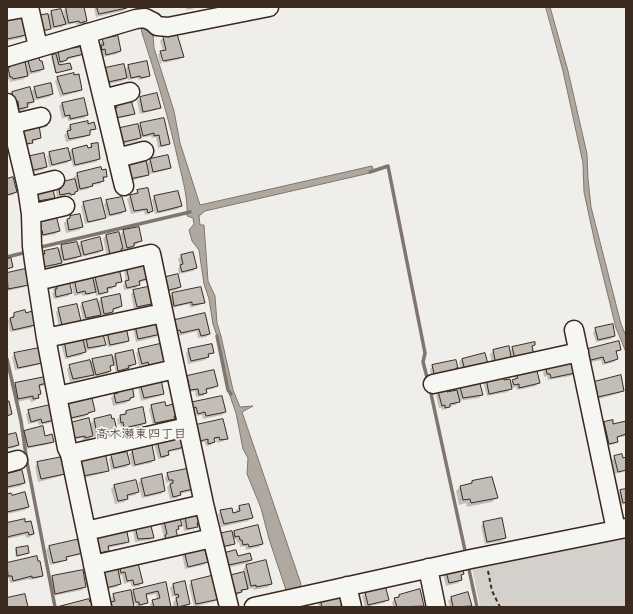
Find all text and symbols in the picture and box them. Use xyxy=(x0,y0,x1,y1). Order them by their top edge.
district label: 高木瀬東四丁目 xyxy=(96,427,186,443)

